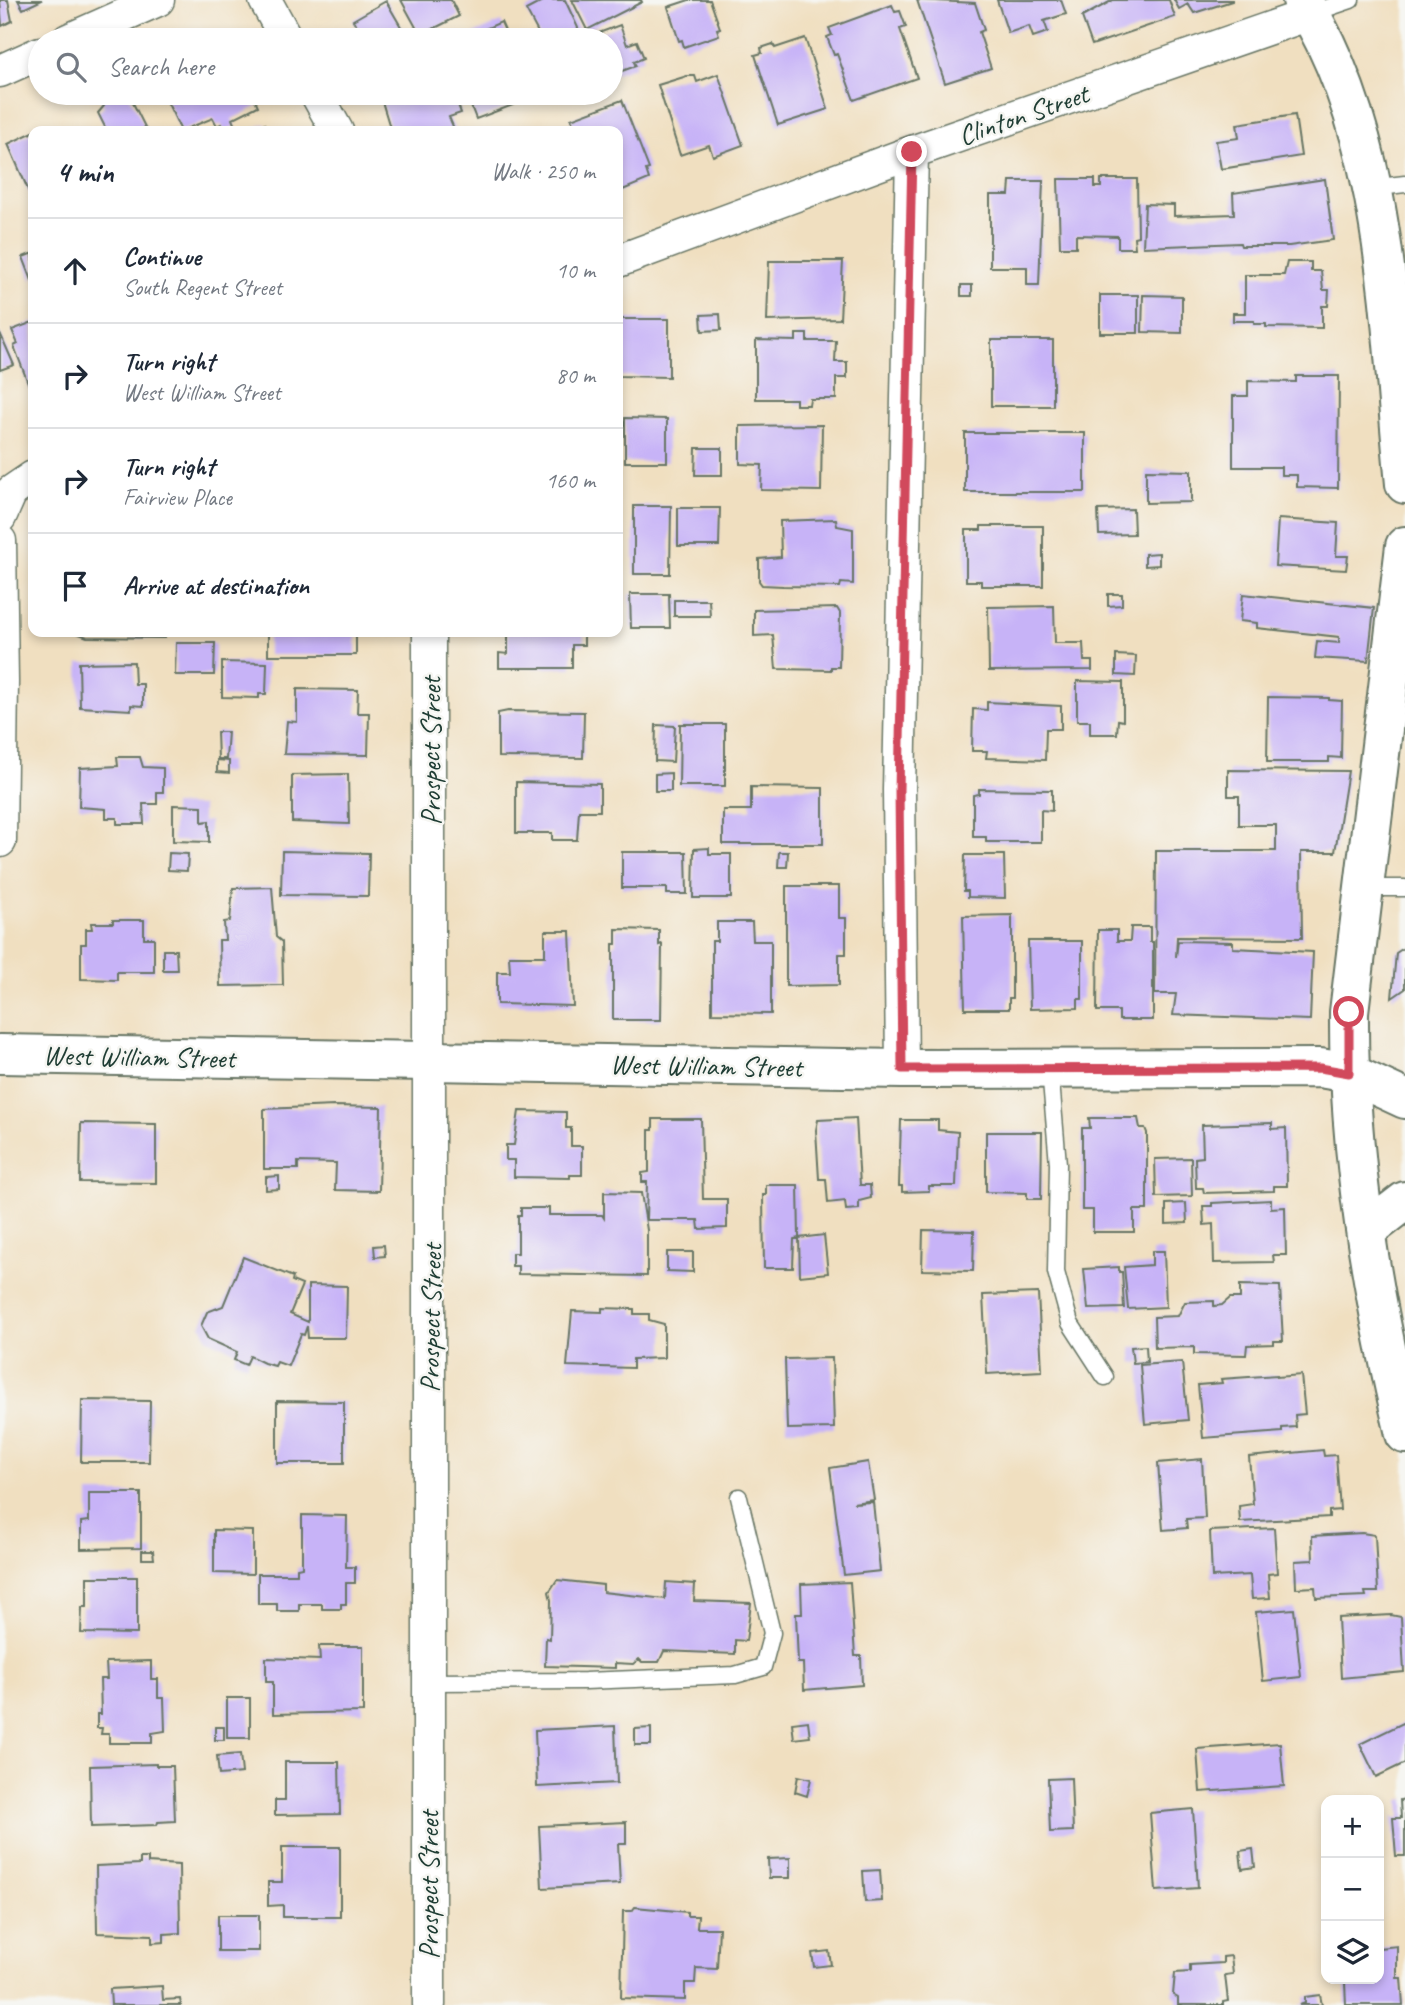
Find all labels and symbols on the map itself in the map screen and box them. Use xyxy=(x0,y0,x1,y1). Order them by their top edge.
street label: Clinton Street xyxy=(954,75,1095,153)
route end xyxy=(896,136,927,167)
street label: Prospect Street xyxy=(413,674,448,825)
route start xyxy=(1333,996,1364,1027)
street label: West William Street xyxy=(43,1037,238,1076)
street label: West William Street xyxy=(610,1046,805,1085)
street label: Prospect Street xyxy=(412,1241,449,1393)
street label: Prospect Street xyxy=(411,1808,446,1959)

